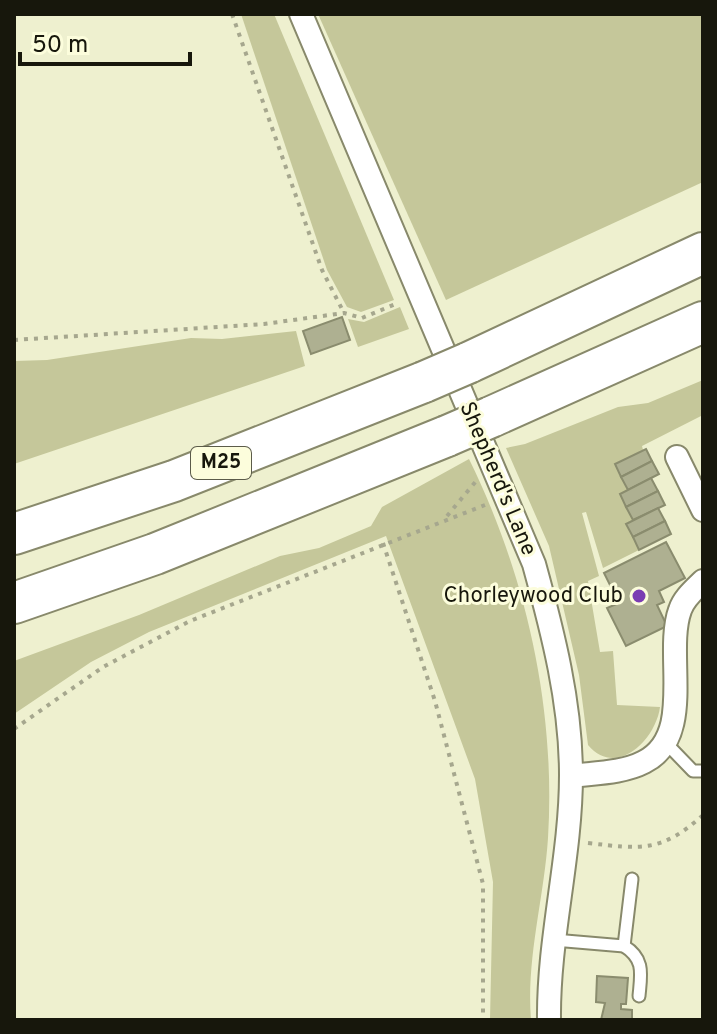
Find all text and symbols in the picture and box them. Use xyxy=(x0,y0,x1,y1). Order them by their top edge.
scale bar xyxy=(20,16,190,66)
text: 50 m xyxy=(32,31,88,61)
street label: Shepherd's Lane xyxy=(452,398,542,560)
road number: M25 xyxy=(191,447,251,479)
place label: Chorleywood Club xyxy=(444,583,623,610)
marker: Chorleywood Club xyxy=(630,587,648,605)

